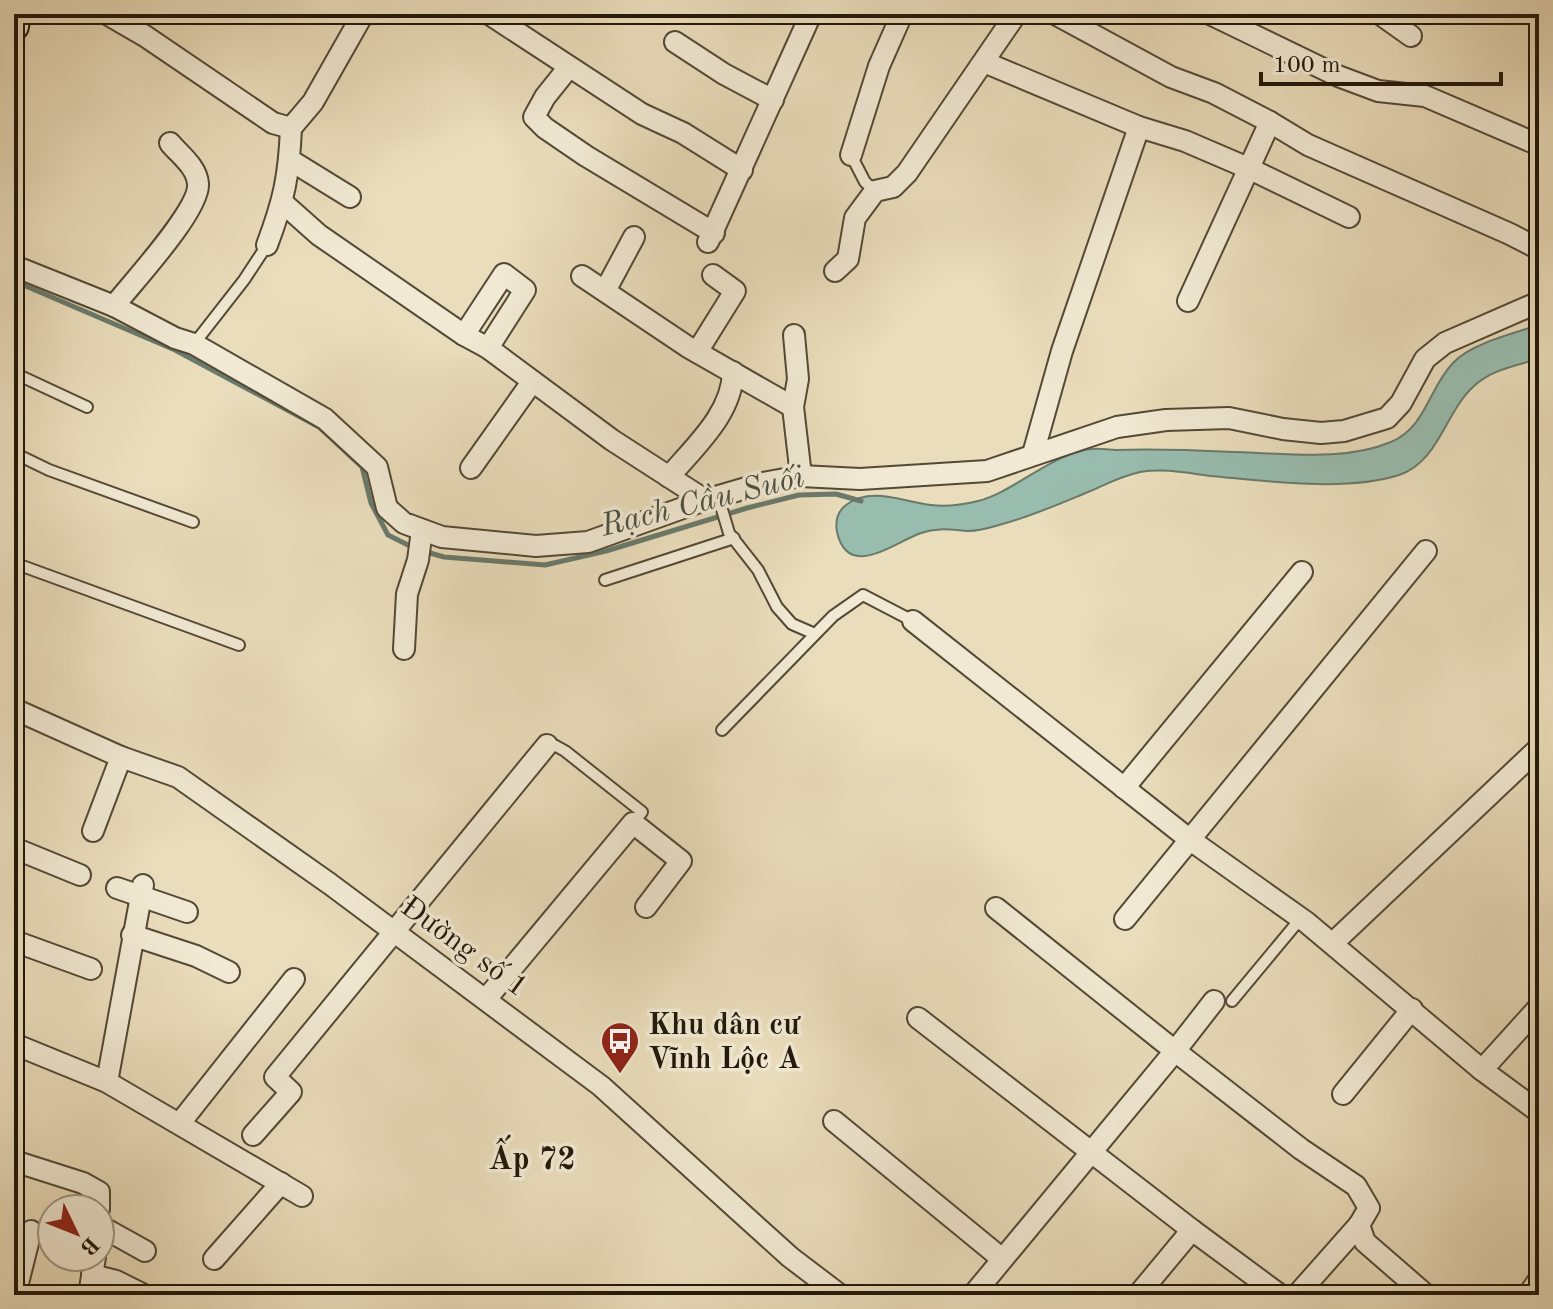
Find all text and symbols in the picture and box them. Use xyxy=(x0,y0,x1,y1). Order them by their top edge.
scale bar xyxy=(1261,36,1501,86)
text: 100 m xyxy=(1273,54,1341,78)
water label: Rạch Cầu Suối xyxy=(596,459,808,544)
street label: Đường số 1 xyxy=(395,891,533,1003)
place label: Khu dân cư Vĩnh Lộc A xyxy=(648,1011,801,1075)
bus stop icon: Khu dân cư Vĩnh Lộc A xyxy=(599,1020,641,1075)
district label: Ấp 72 xyxy=(488,1134,576,1177)
north arrow xyxy=(36,1193,116,1273)
text: B xyxy=(76,1232,103,1258)

